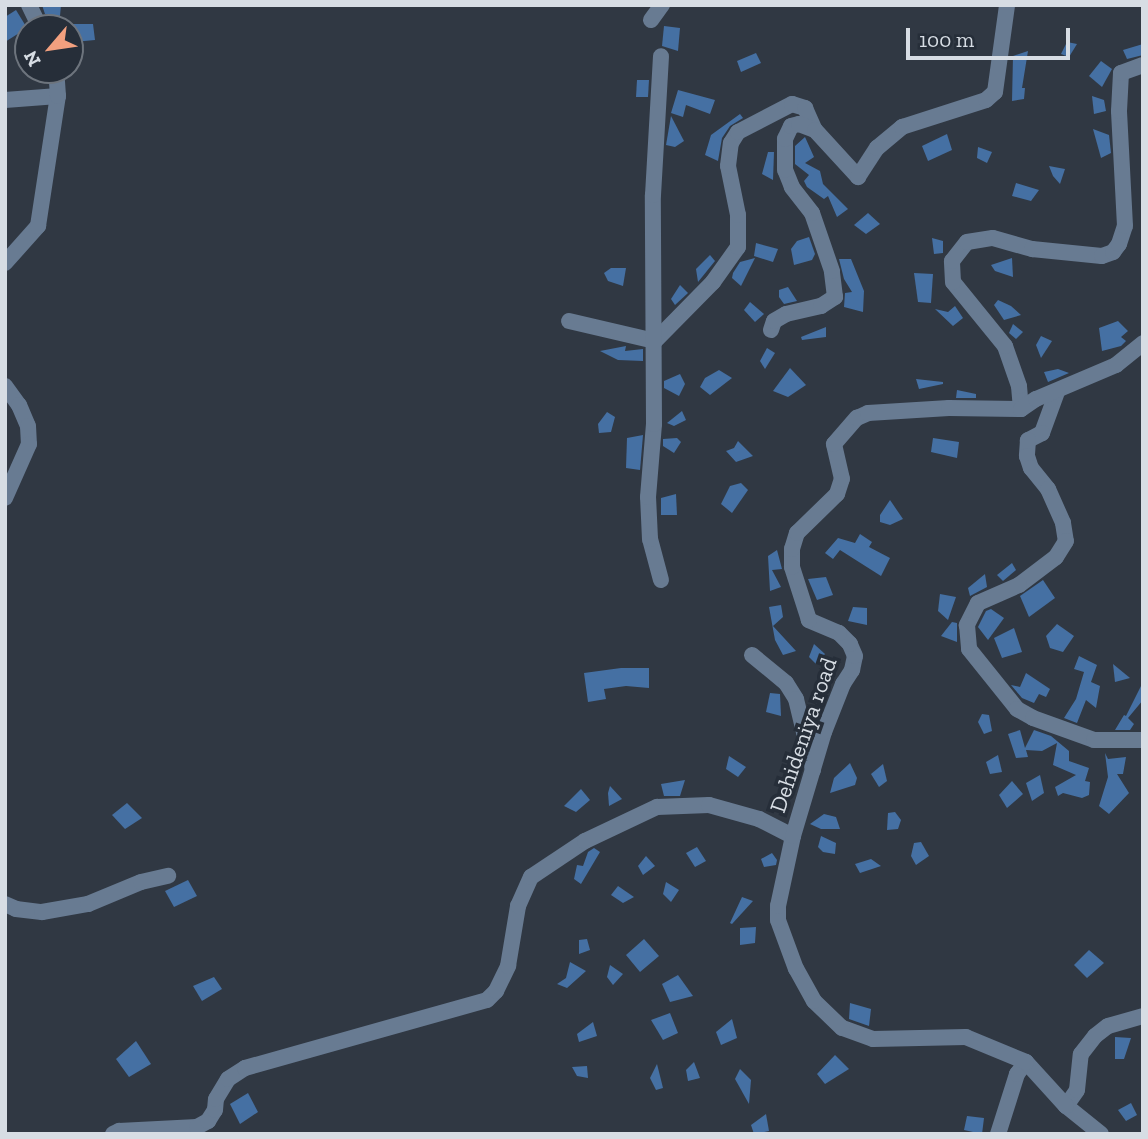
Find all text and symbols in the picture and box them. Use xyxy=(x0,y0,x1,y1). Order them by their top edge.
north arrow xyxy=(14,14,84,84)
scale bar xyxy=(910,14,1074,58)
text: 100 m xyxy=(919,27,974,52)
text: N xyxy=(18,47,46,70)
street label: Dehideniya road xyxy=(764,654,842,816)

